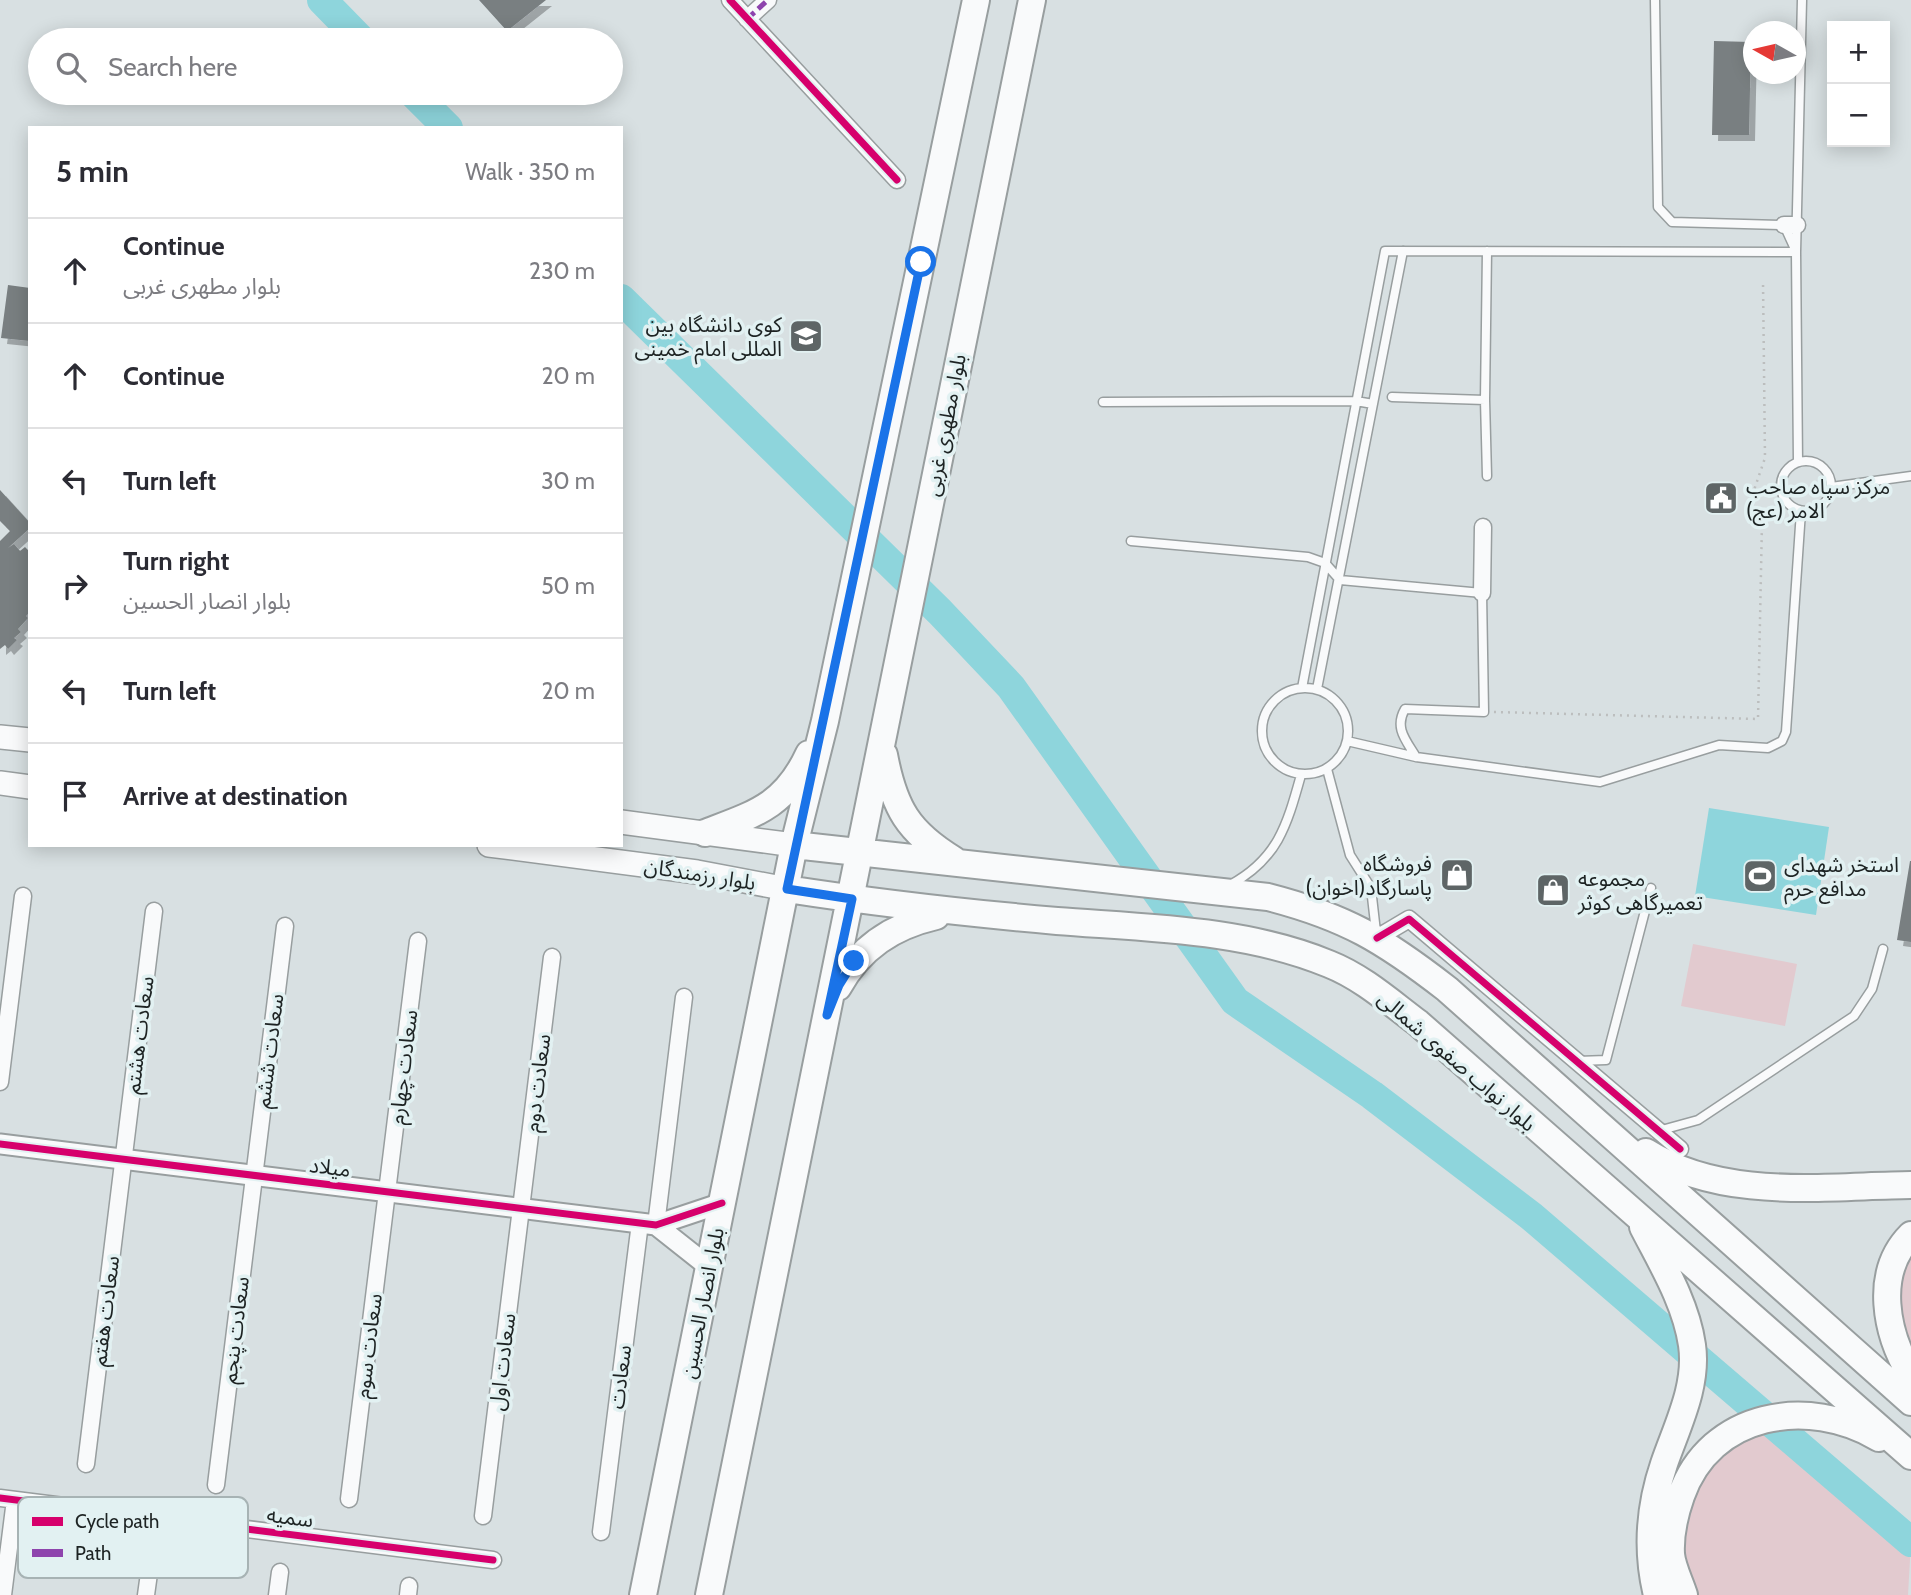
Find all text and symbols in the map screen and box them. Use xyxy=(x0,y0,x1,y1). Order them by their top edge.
north arrow xyxy=(1743,21,1806,84)
map controls xyxy=(1827,21,1890,147)
button: + xyxy=(1827,21,1890,84)
search box xyxy=(28,28,623,105)
icon: search xyxy=(52,48,90,86)
text: Search here xyxy=(108,51,237,83)
button: − xyxy=(1827,84,1890,147)
text: 5 min xyxy=(56,153,129,190)
text: Walk · 350 m xyxy=(465,158,595,186)
text: Continue xyxy=(123,230,225,262)
route start xyxy=(905,246,936,277)
icon: ahead xyxy=(56,252,94,290)
text: 230 m xyxy=(529,257,595,285)
text: بلوار مطهری غربی xyxy=(123,272,281,300)
place label: کوی دانشگاه بین المللی امام خمینی xyxy=(635,312,782,365)
school or university icon: کوی دانشگاه بین المللی امام خمینی xyxy=(787,317,825,355)
street label: بلوار مطهری غربی xyxy=(919,352,971,498)
icon: ahead xyxy=(56,357,94,395)
text: Continue xyxy=(123,360,225,392)
text: 20 m xyxy=(542,362,595,390)
icon: left xyxy=(56,462,94,500)
text: Turn left xyxy=(123,465,216,497)
text: 30 m xyxy=(541,467,595,495)
place label: مرکز سپاه صاحب الامر (عج) xyxy=(1746,474,1890,526)
public building icon: مرکز سپاه صاحب الامر (عج) xyxy=(1702,479,1740,517)
text: Turn right xyxy=(123,545,229,577)
icon: right xyxy=(56,567,94,605)
text: 50 m xyxy=(541,572,595,600)
text: بلوار انصار الحسین xyxy=(123,587,291,615)
icon: left xyxy=(56,672,94,710)
text: Turn left xyxy=(123,675,216,707)
text: 20 m xyxy=(542,677,595,705)
icon: arrive xyxy=(56,777,94,815)
text: Arrive at destination xyxy=(123,780,348,812)
place label: فروشگاه پاسارگاد(اخوان) xyxy=(1306,851,1432,901)
place label: استخر شهدای مدافع حرم xyxy=(1784,852,1899,905)
street label: بلوار رزمندگان xyxy=(643,853,757,895)
shop icon: فروشگاه پاسارگاد(اخوان) xyxy=(1438,856,1476,894)
sports icon: استخر شهدای مدافع حرم xyxy=(1741,857,1779,895)
place label: مجموعه تعمیرگاهی کوثر xyxy=(1577,866,1703,915)
shop icon: مجموعه تعمیرگاهی کوثر xyxy=(1534,871,1572,909)
route end xyxy=(838,945,869,976)
street label: سعادت هشتم xyxy=(119,975,162,1096)
street label: بلوار نواب صفوی شمالی xyxy=(1373,986,1541,1136)
street label: سعادت ششم xyxy=(250,992,291,1110)
street label: سعادت چهارم xyxy=(384,1008,426,1126)
street label: سعادت دوم xyxy=(519,1033,559,1134)
street label: میلاد xyxy=(308,1152,352,1182)
street label: بلوار انصار الحسین xyxy=(675,1225,729,1381)
street label: سعادت هفتم xyxy=(86,1254,127,1368)
street label: سعادت پنجم xyxy=(216,1275,257,1385)
street label: سعادت سوم xyxy=(349,1292,391,1400)
street label: سعادت اول xyxy=(484,1312,520,1412)
street label: سعادت xyxy=(604,1344,636,1410)
legend xyxy=(18,1497,248,1578)
street label: سمیه xyxy=(265,1502,315,1532)
text: Cycle path xyxy=(75,1510,159,1533)
text: Path xyxy=(75,1542,111,1565)

